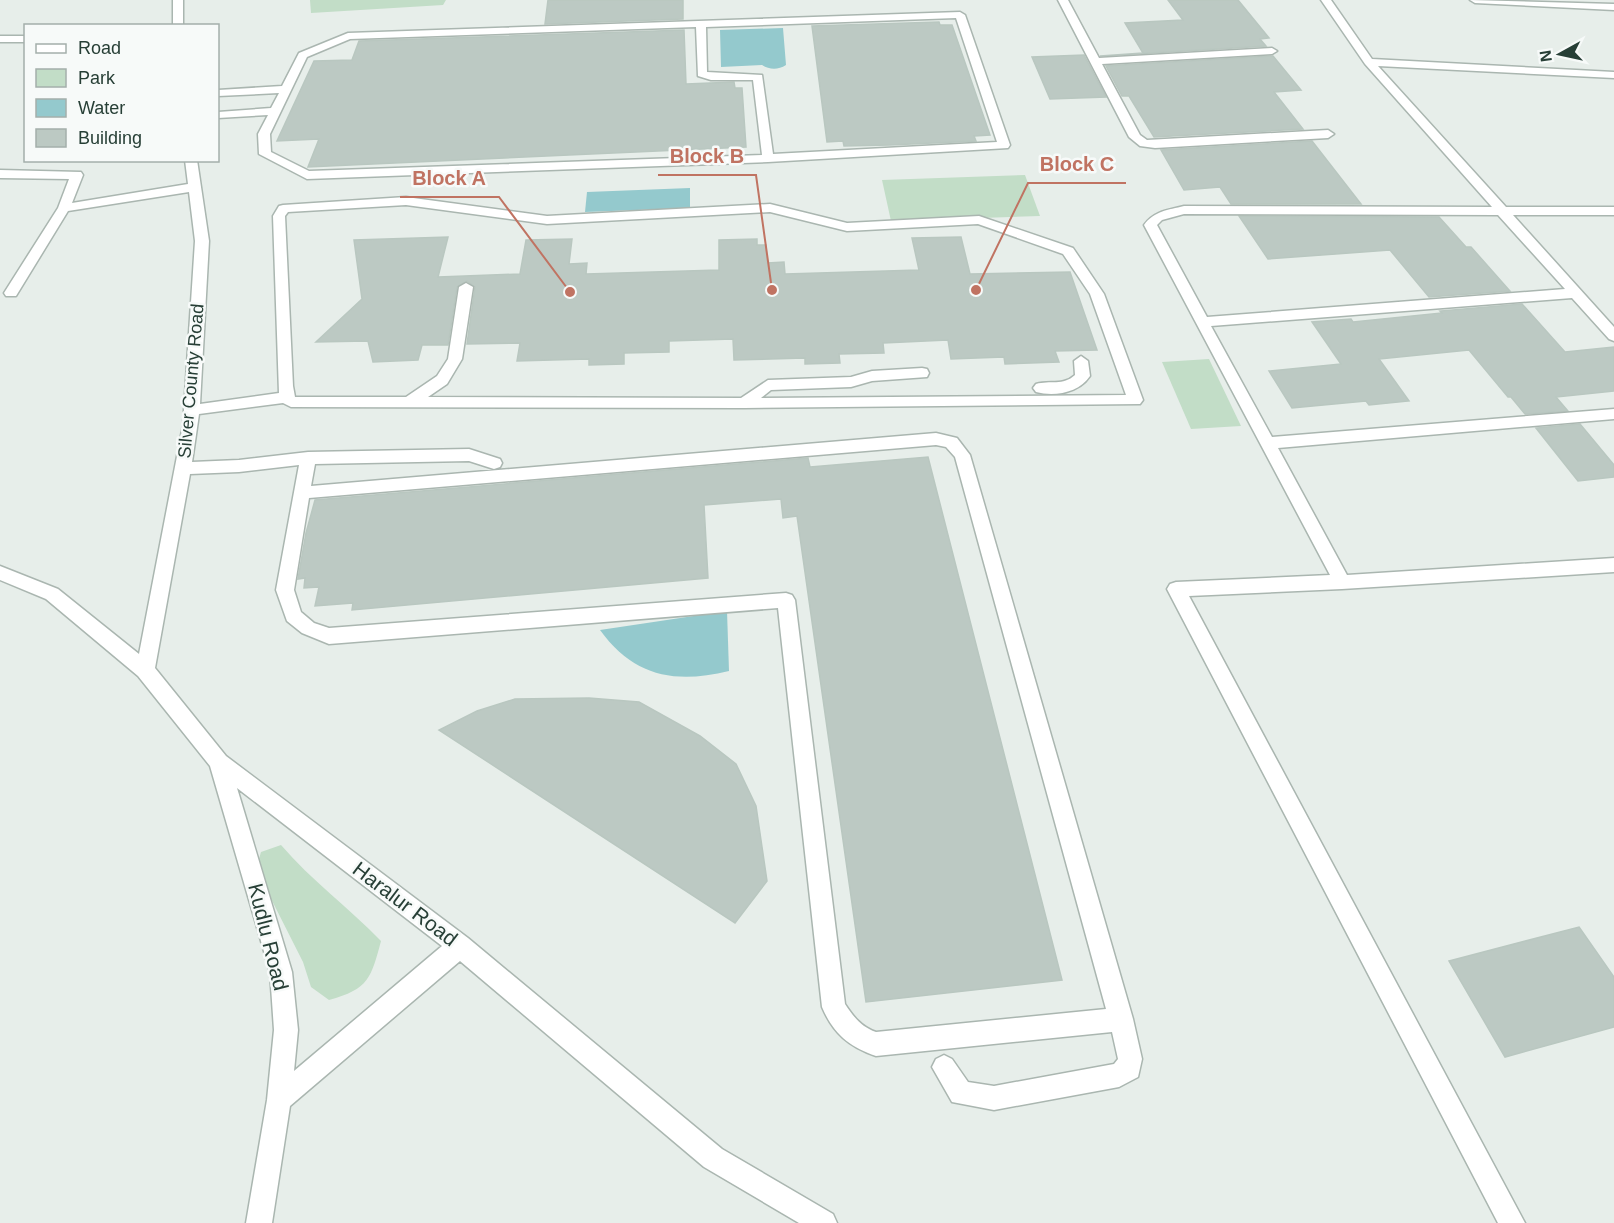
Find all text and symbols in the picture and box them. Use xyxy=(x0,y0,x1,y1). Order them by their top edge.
legend xyxy=(24,24,219,162)
north arrow xyxy=(1530,24,1590,84)
text: Road xyxy=(78,38,121,58)
text: N xyxy=(1536,49,1555,63)
text: Park xyxy=(78,68,116,88)
text: Water xyxy=(78,98,125,118)
text: Building xyxy=(78,128,142,148)
callout: Block B xyxy=(658,137,756,175)
text: Block B xyxy=(670,145,744,167)
callout: Block C xyxy=(1028,145,1126,183)
text: Block C xyxy=(1040,153,1114,175)
callout: Block A xyxy=(400,159,499,197)
text: Block A xyxy=(412,167,486,189)
street label: Silver County Road xyxy=(174,303,208,459)
street label: Haralur Road xyxy=(349,857,462,950)
street label: Kudlu Road xyxy=(244,881,293,993)

